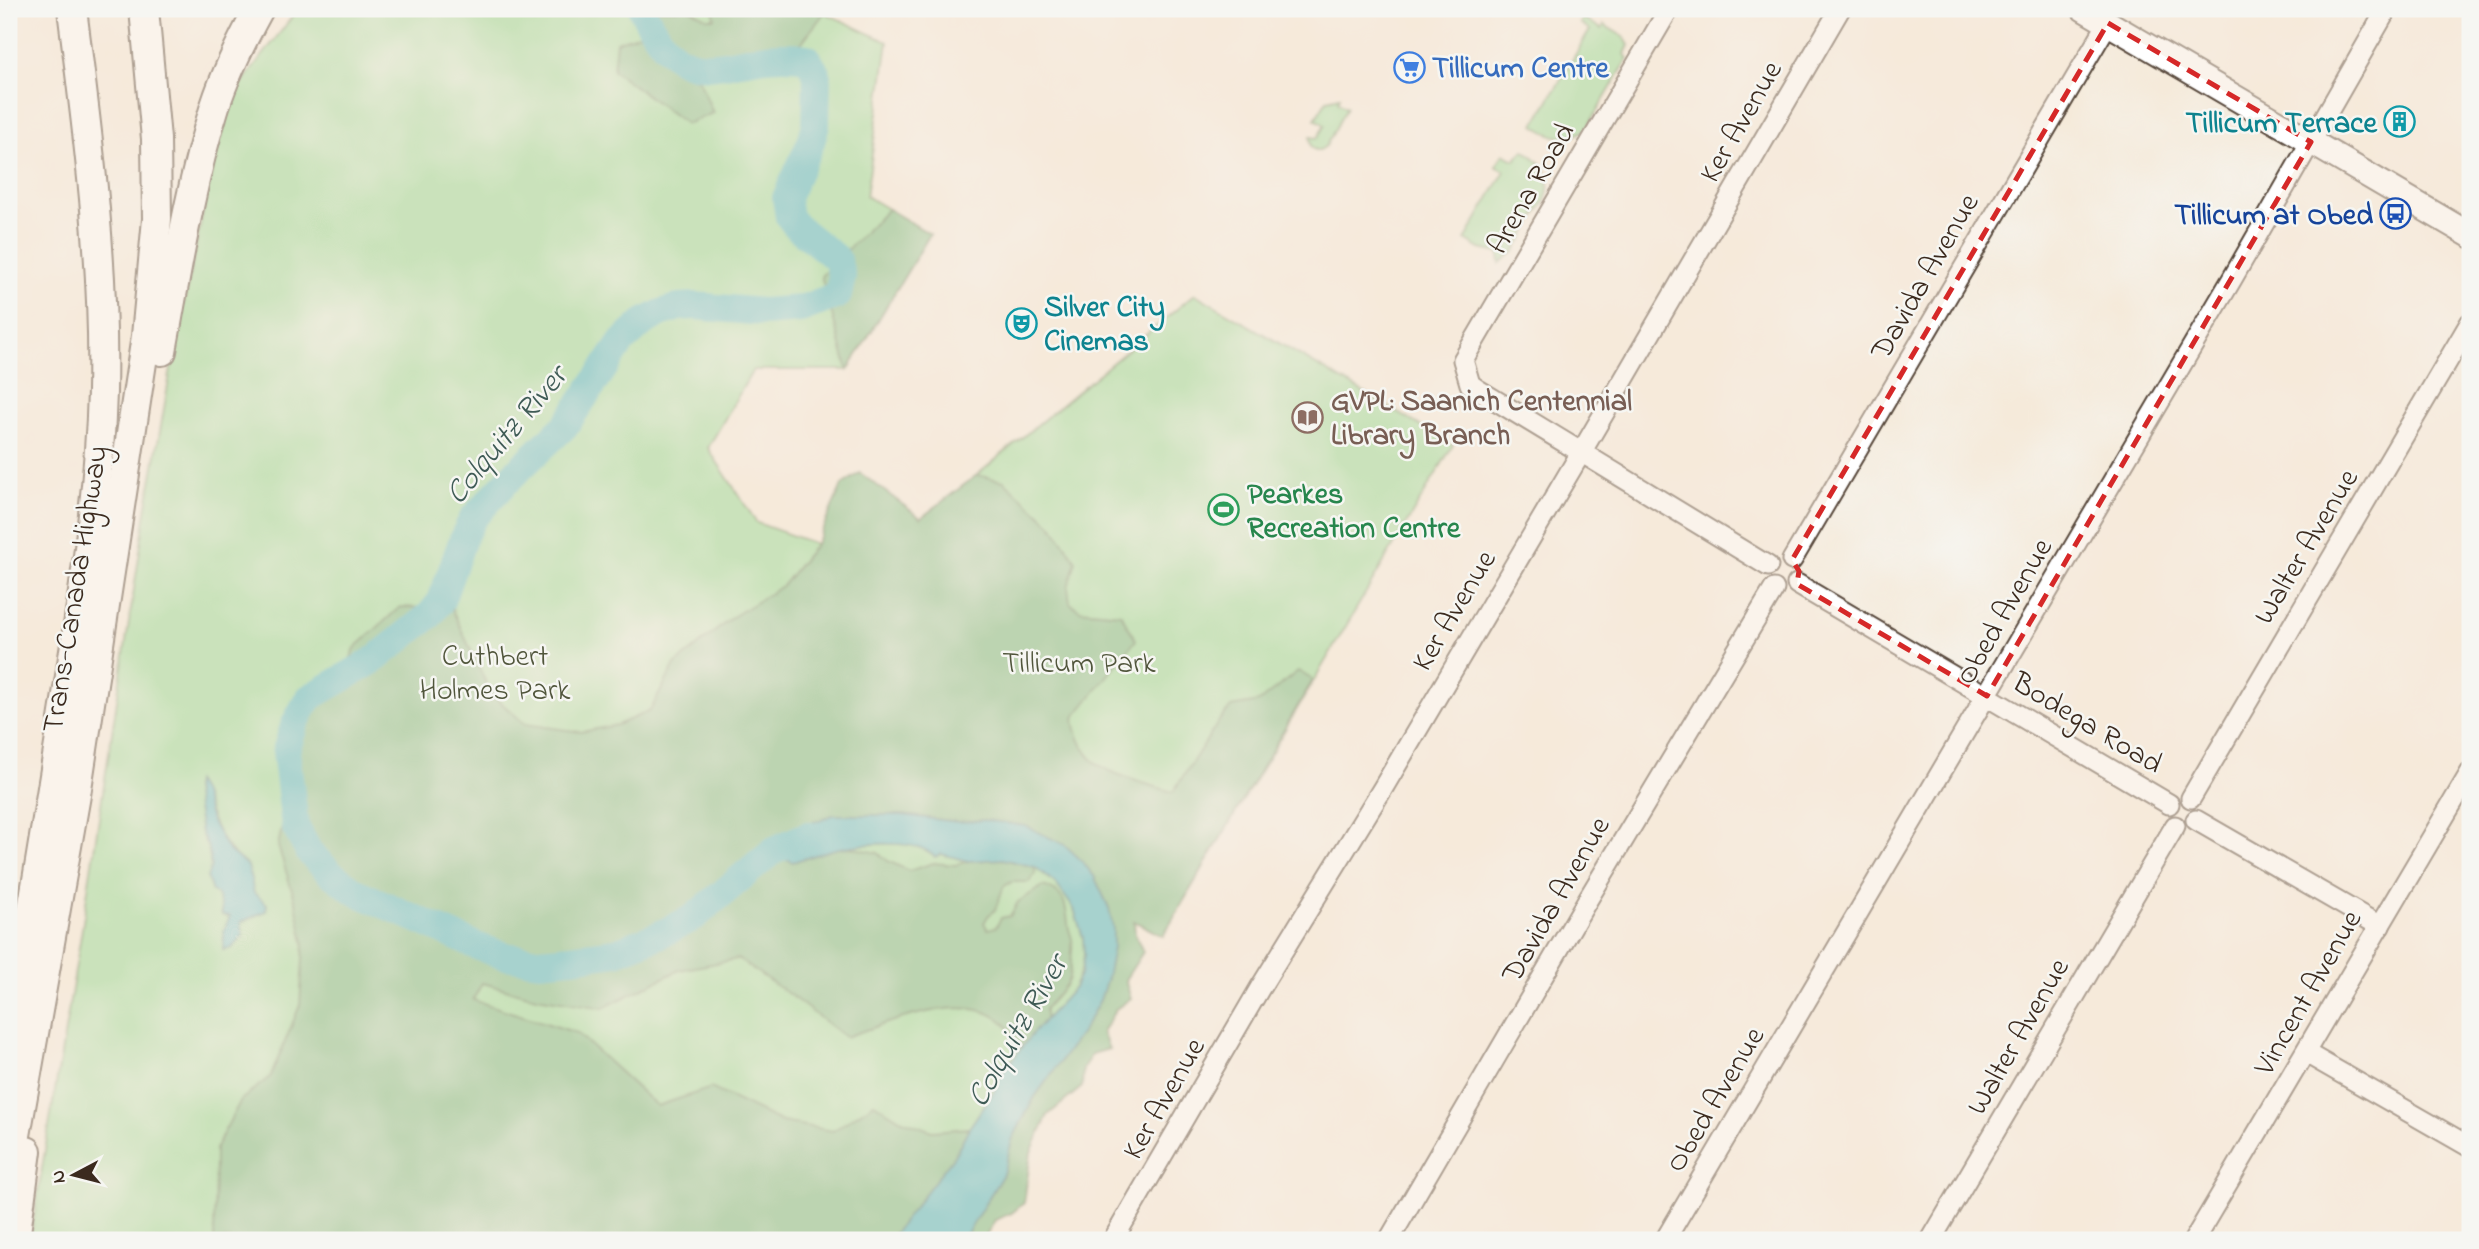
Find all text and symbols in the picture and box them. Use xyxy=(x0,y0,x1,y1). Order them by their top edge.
place label: Tillicum Centre xyxy=(1432,48,1610,92)
supermarket icon: Tillicum Centre xyxy=(1392,50,1426,84)
street label: Ker Avenue xyxy=(1690,53,1796,192)
place label: Tillicum Terrace xyxy=(2186,103,2379,147)
building icon: Tillicum Terrace xyxy=(2383,105,2417,139)
street label: Arena Road xyxy=(1477,116,1588,263)
street label: Davida Avenue xyxy=(1861,186,1992,370)
place label: Tillicum at Obed xyxy=(2174,195,2373,239)
bus stop icon: Tillicum at Obed xyxy=(2379,197,2413,231)
place label: Silver City Cinemas xyxy=(1044,287,1165,365)
theatre icon: Silver City Cinemas xyxy=(1004,306,1038,340)
water label: Colquitz River xyxy=(435,353,583,516)
place label: GVPL: Saanich Centennial Library Branch xyxy=(1331,381,1632,459)
library icon: GVPL: Saanich Centennial Library Branch xyxy=(1291,400,1325,434)
street label: Trans-Canada Highway xyxy=(33,443,121,736)
street label: Walter Avenue xyxy=(2244,461,2372,634)
place label: Pearkes Recreation Centre xyxy=(1247,474,1462,552)
sports icon: Pearkes Recreation Centre xyxy=(1207,493,1241,527)
street label: Obed Avenue xyxy=(1946,530,2066,694)
street label: Ker Avenue xyxy=(1402,542,1509,681)
park label: Cuthbert Holmes Park xyxy=(420,636,571,714)
park label: Tillicum Park xyxy=(1002,643,1157,687)
street label: Bodega Road xyxy=(2002,662,2170,787)
street label: Davida Avenue xyxy=(1492,809,1623,993)
street label: Vincent Avenue xyxy=(2244,902,2375,1085)
water label: Colquitz River xyxy=(956,943,1084,1117)
street label: Walter Avenue xyxy=(1957,950,2083,1124)
street label: Obed Avenue xyxy=(1656,1019,1778,1182)
street label: Ker Avenue xyxy=(1113,1030,1219,1169)
north arrow xyxy=(38,1140,108,1210)
text: N xyxy=(45,1169,74,1185)

